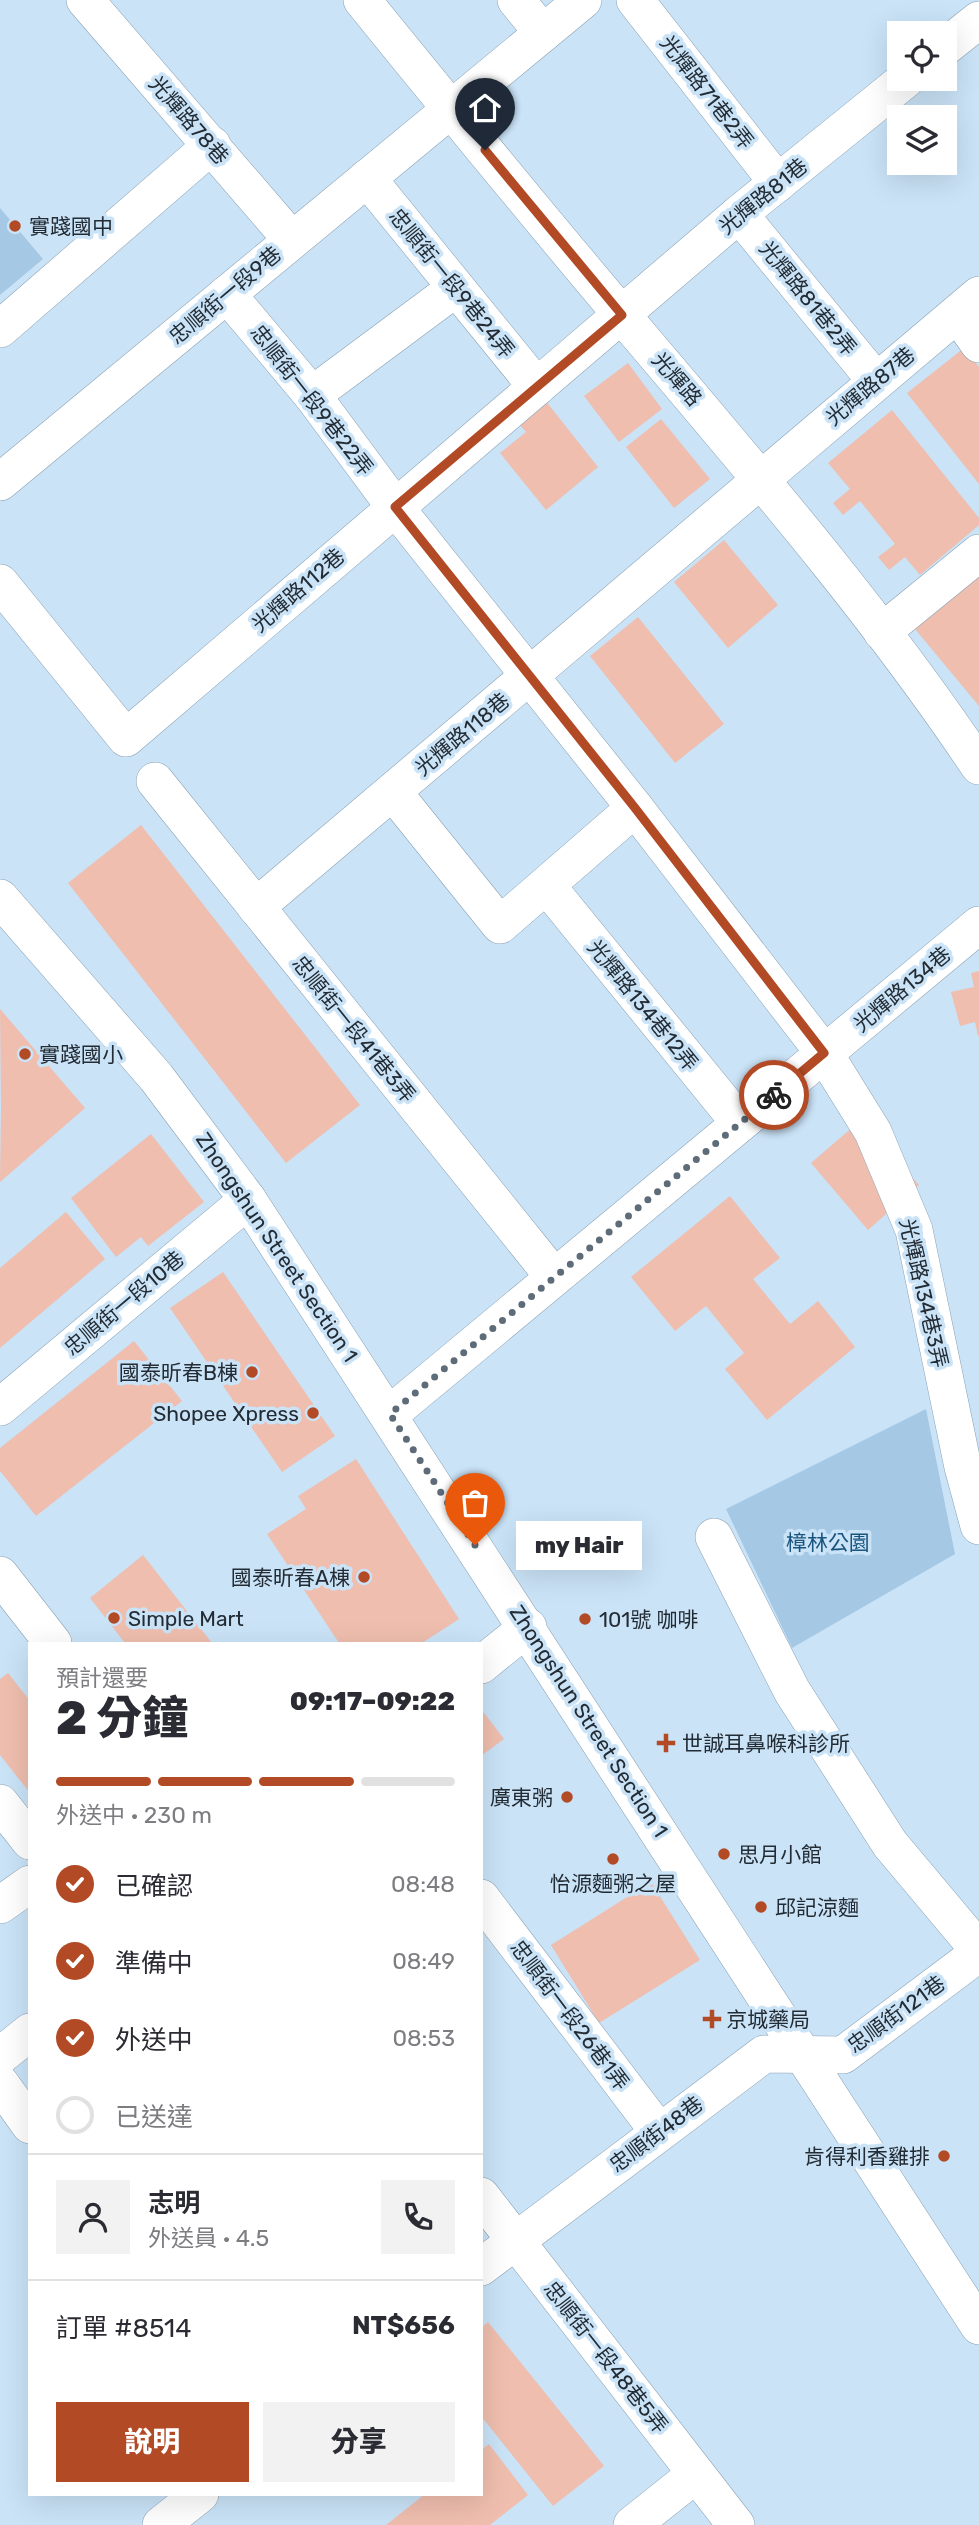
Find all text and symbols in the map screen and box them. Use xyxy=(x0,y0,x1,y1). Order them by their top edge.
map controls xyxy=(887,21,957,175)
button: locate xyxy=(887,21,957,91)
street label: 光輝路71巷2弄 xyxy=(655,30,759,154)
street label: 光輝路78巷 xyxy=(144,71,234,169)
pin xyxy=(455,78,515,150)
icon: home xyxy=(466,89,504,127)
button: layers xyxy=(887,105,957,175)
street label: 光輝路81巷 xyxy=(714,153,812,239)
street label: 忠順街一段9巷24弄 xyxy=(384,203,520,363)
place label: 實踐國中 xyxy=(29,214,113,239)
marker: 實踐國中 xyxy=(7,218,23,234)
street label: 光輝路81巷2弄 xyxy=(754,236,862,360)
street label: 忠順街一段9巷 xyxy=(164,241,286,349)
street label: 忠順街一段9巷22弄 xyxy=(245,320,379,480)
street label: 光輝路87巷 xyxy=(821,342,919,430)
street label: 光輝路 xyxy=(647,347,707,411)
street label: 光輝路112巷 xyxy=(247,543,349,637)
street label: 光輝路118巷 xyxy=(410,687,514,781)
street label: 光輝路134巷12弄 xyxy=(583,935,703,1075)
street label: 光輝路134巷 xyxy=(849,941,955,1037)
street label: 忠順街一段41巷3弄 xyxy=(287,951,421,1107)
place label: 實踐國小 xyxy=(39,1042,123,1067)
marker: 實踐國小 xyxy=(17,1046,33,1062)
courier xyxy=(739,1060,809,1130)
icon: bike xyxy=(755,1076,793,1114)
street label: Zhongshun Street Section 1 xyxy=(191,1128,363,1366)
street label: 光輝路134巷3弄 xyxy=(895,1216,953,1370)
street label: 忠順街一段10巷 xyxy=(59,1246,189,1360)
place label: 國泰昕春B棟 xyxy=(119,1360,238,1385)
marker: 國泰昕春B棟 xyxy=(244,1364,260,1380)
place label: Shopee Xpress xyxy=(153,1401,299,1426)
marker: Shopee Xpress xyxy=(305,1405,321,1421)
pin xyxy=(445,1473,505,1545)
icon: bag xyxy=(456,1484,494,1522)
callout: my Hair xyxy=(517,1520,643,1570)
park label: 樟林公園 xyxy=(786,1530,870,1555)
text: my Hair xyxy=(535,1531,623,1559)
place label: 國泰昕春A棟 xyxy=(231,1565,350,1590)
marker: 國泰昕春A棟 xyxy=(356,1569,372,1585)
street label: Zhongshun Street Section 1 xyxy=(505,1600,673,1842)
place label: Simple Mart xyxy=(128,1606,244,1631)
place label: 101號 咖啡 xyxy=(599,1607,698,1632)
marker: Simple Mart xyxy=(106,1610,122,1626)
marker: 101號 咖啡 xyxy=(577,1611,593,1627)
text: 預計還要 xyxy=(56,1664,148,1692)
text: 09:17–09:22 xyxy=(290,1686,455,1717)
text: 2 分鐘 xyxy=(56,1691,188,1746)
place label: 世誠耳鼻喉科診所 xyxy=(682,1731,850,1756)
marker: 世誠耳鼻喉科診所 xyxy=(656,1733,676,1753)
place label: 廣東粥 xyxy=(490,1785,553,1810)
marker: 廣東粥 xyxy=(559,1789,575,1805)
text: 外送中 · 230 m xyxy=(56,1801,212,1829)
place label: 思月小館 xyxy=(738,1842,822,1867)
marker: 思月小館 xyxy=(716,1846,732,1862)
marker: 怡源麵粥之屋 xyxy=(605,1851,621,1867)
icon: check xyxy=(56,1865,94,1903)
text: 08:48 xyxy=(391,1870,455,1898)
text: 已確認 xyxy=(115,1871,193,1902)
place label: 怡源麵粥之屋 xyxy=(550,1871,676,1896)
place label: 邱記涼麵 xyxy=(775,1895,859,1920)
marker: 邱記涼麵 xyxy=(753,1899,769,1915)
street label: 忠順街一段26巷1弄 xyxy=(506,1935,634,2095)
icon: check xyxy=(56,1942,94,1980)
text: 08:49 xyxy=(392,1947,455,1975)
text: 準備中 xyxy=(115,1948,193,1979)
street label: 忠順街121巷 xyxy=(842,1970,950,2058)
place label: 京城藥局 xyxy=(726,2007,810,2032)
marker: 京城藥局 xyxy=(704,2011,720,2027)
icon: check xyxy=(56,2019,94,2057)
text: 08:53 xyxy=(392,2024,455,2052)
text: 外送中 xyxy=(115,2025,193,2056)
street label: 忠順街48巷 xyxy=(604,2091,708,2177)
text: 已送達 xyxy=(115,2102,193,2133)
place label: 肯得利香雞排 xyxy=(804,2144,930,2169)
marker: 肯得利香雞排 xyxy=(936,2148,952,2164)
button: person xyxy=(56,2180,130,2254)
button: phone xyxy=(381,2180,455,2254)
text: 志明 xyxy=(148,2188,200,2219)
text: 外送員 · 4.5 xyxy=(148,2224,269,2252)
street label: 忠順街一段48巷5弄 xyxy=(539,2276,673,2438)
text: NT$656 xyxy=(352,2310,455,2341)
text: 訂單 #8514 xyxy=(56,2313,191,2344)
button: 說明 xyxy=(56,2402,249,2482)
button: 分享 xyxy=(263,2402,455,2482)

